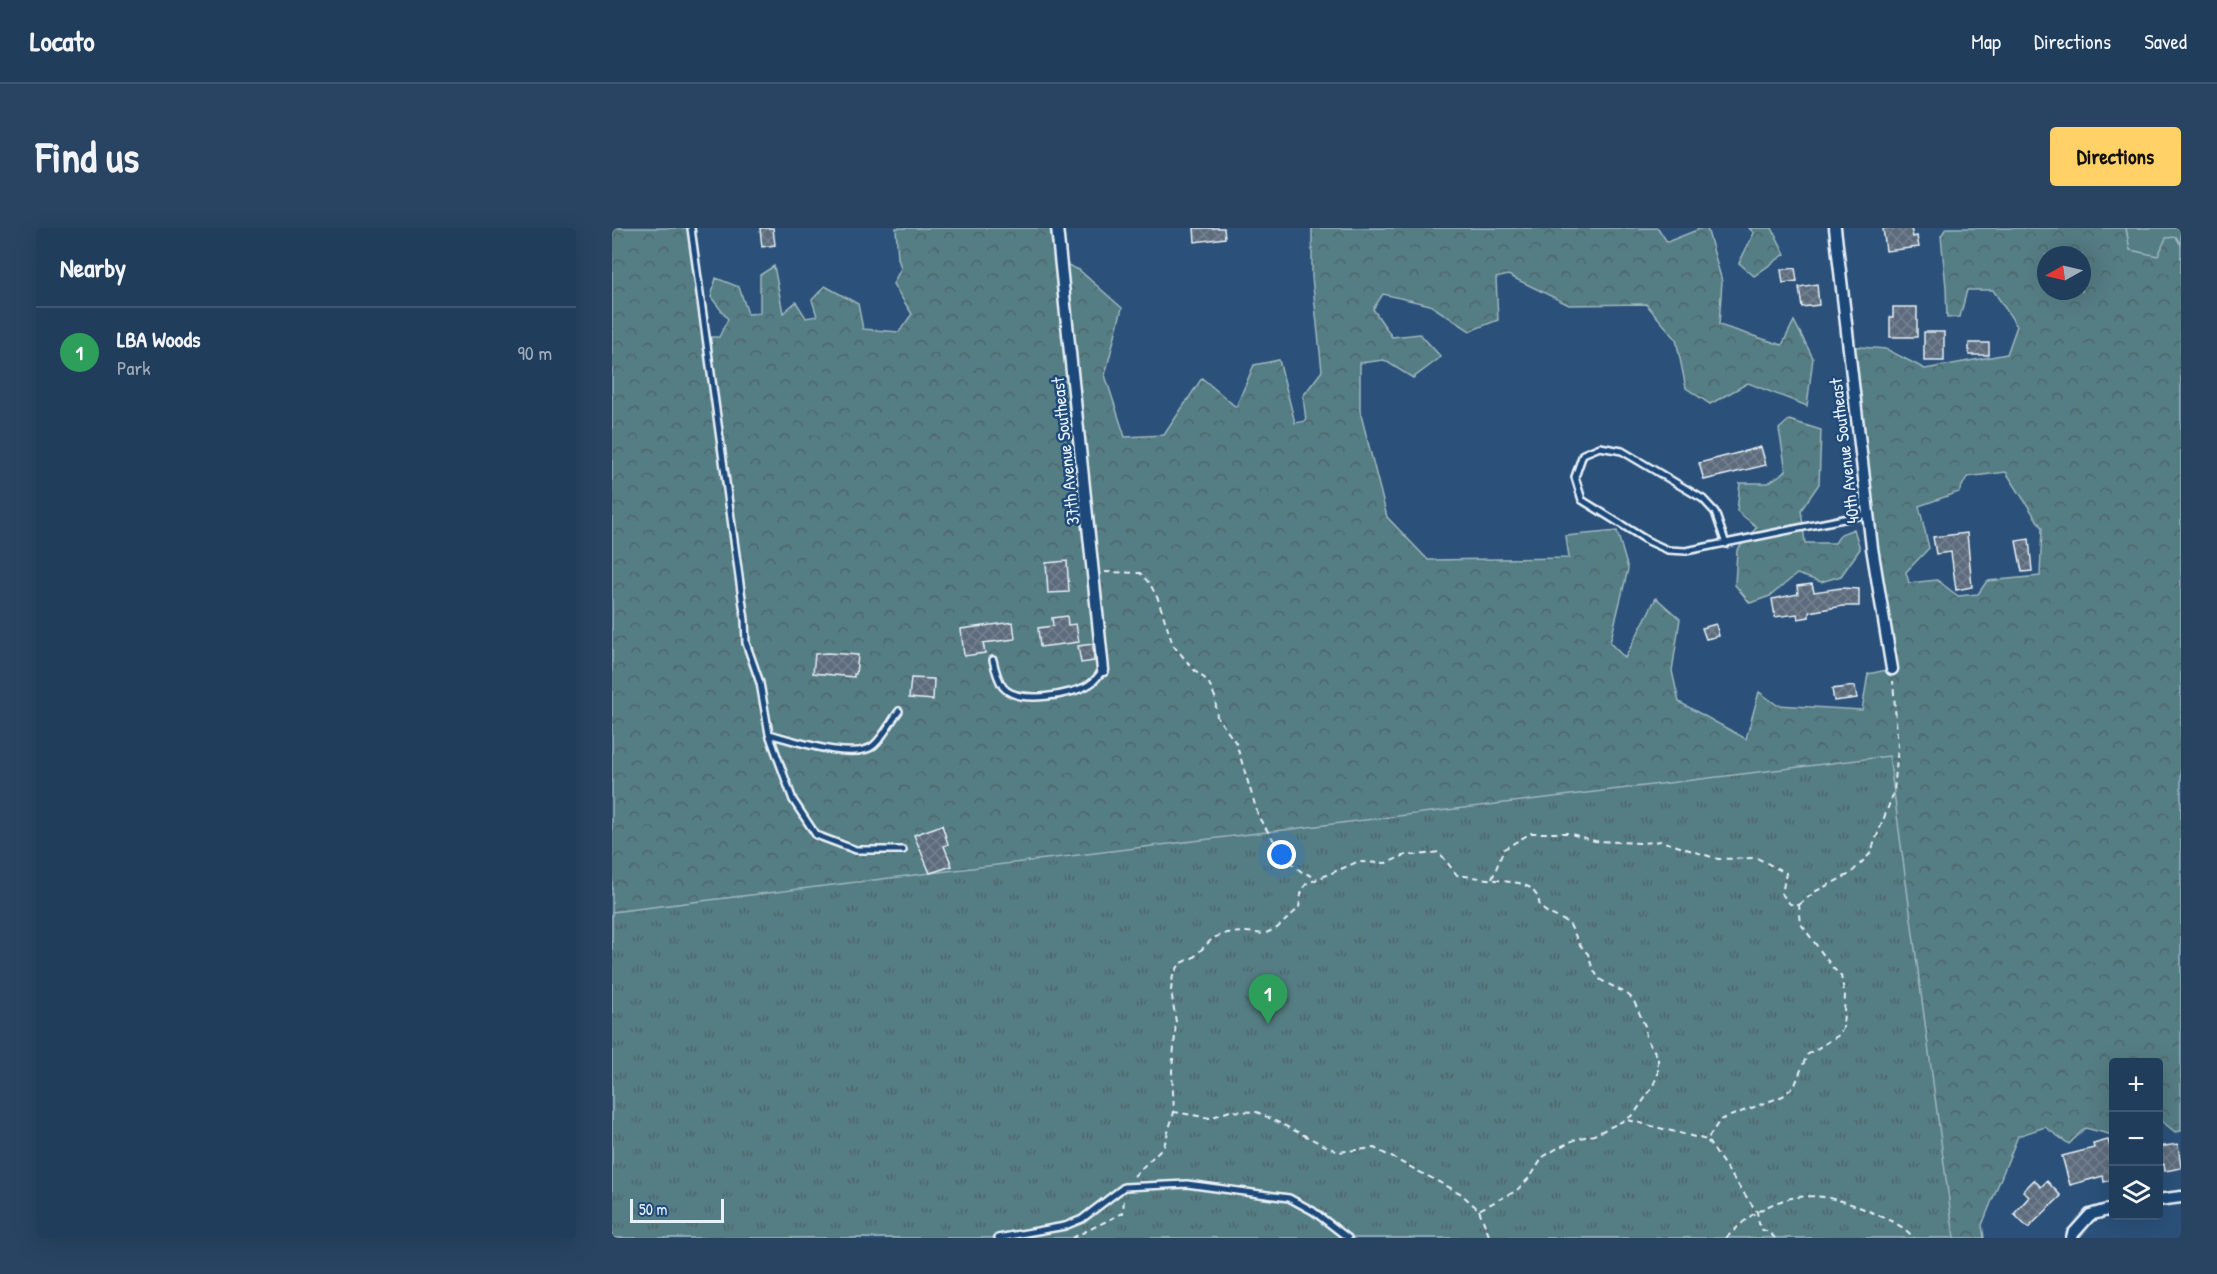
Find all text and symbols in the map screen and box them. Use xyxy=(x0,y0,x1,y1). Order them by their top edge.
text: Locato xyxy=(30,22,94,60)
text: Map xyxy=(1971,27,2001,56)
text: Directions xyxy=(2034,27,2111,56)
text: Saved xyxy=(2144,27,2187,56)
button: Directions xyxy=(2050,127,2181,186)
text: Find us xyxy=(36,128,139,185)
north arrow xyxy=(2037,246,2091,300)
text: Nearby xyxy=(60,250,126,285)
text: LBA Woods xyxy=(117,324,200,354)
text: 1 xyxy=(76,339,83,366)
text: 90 m xyxy=(518,339,552,366)
text: Park xyxy=(117,354,150,381)
street label: 37th Avenue Southeast xyxy=(1045,375,1085,526)
street label: 40th Avenue Southeast xyxy=(1823,376,1865,525)
your location xyxy=(1267,840,1296,869)
pin: 1 xyxy=(1248,974,1288,1024)
map controls xyxy=(2109,1058,2163,1220)
button: + xyxy=(2109,1058,2163,1112)
button: − xyxy=(2109,1112,2163,1166)
button: layers xyxy=(2109,1166,2163,1220)
scale bar xyxy=(630,1196,724,1224)
text: 50 m xyxy=(639,1198,668,1220)

